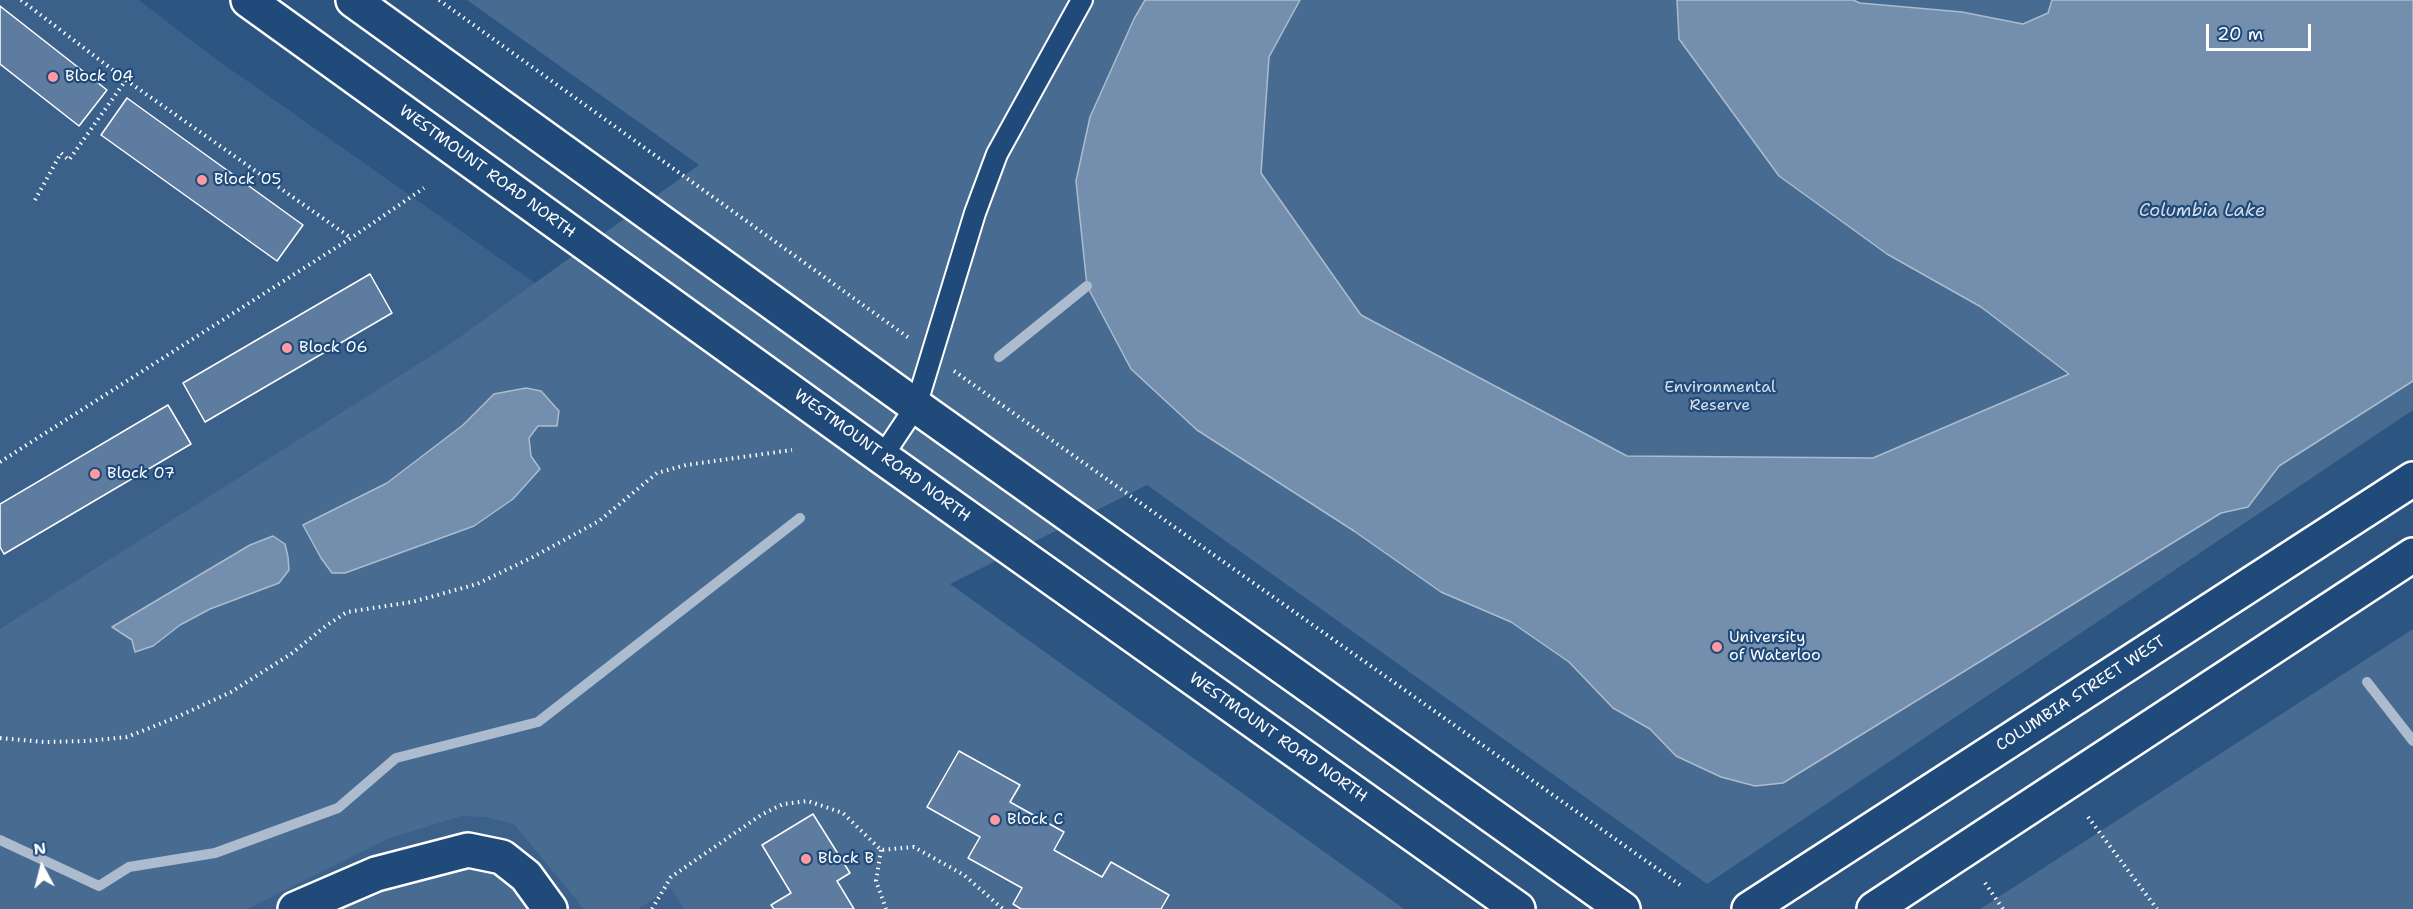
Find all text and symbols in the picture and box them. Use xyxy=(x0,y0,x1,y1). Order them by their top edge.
scale bar xyxy=(2209,12,2314,50)
text: 20 m xyxy=(2217,22,2263,46)
place label: Block 04 xyxy=(65,67,133,87)
marker: Block 04 xyxy=(46,70,60,84)
street label: WESTMOUNT ROAD NORTH xyxy=(395,102,579,242)
place label: Block 05 xyxy=(214,170,281,190)
marker: Block 05 xyxy=(195,173,209,187)
water label: Columbia Lake xyxy=(2139,200,2265,222)
place label: Block 06 xyxy=(299,338,368,358)
marker: Block 06 xyxy=(280,341,294,355)
park label: Environmental Reserve xyxy=(1664,378,1776,416)
street label: WESTMOUNT ROAD NORTH xyxy=(790,386,974,526)
place label: Block 07 xyxy=(107,464,175,484)
marker: Block 07 xyxy=(88,467,102,481)
place label: University of Waterloo xyxy=(1729,628,1821,666)
street label: COLUMBIA STREET WEST xyxy=(1993,632,2169,756)
marker: University of Waterloo xyxy=(1710,640,1724,654)
street label: WESTMOUNT ROAD NORTH xyxy=(1185,669,1371,807)
place label: Block C xyxy=(1007,810,1063,830)
marker: Block C xyxy=(988,813,1002,827)
north arrow xyxy=(12,837,72,897)
text: N xyxy=(32,837,47,860)
place label: Block B xyxy=(818,849,874,869)
marker: Block B xyxy=(799,852,813,866)

